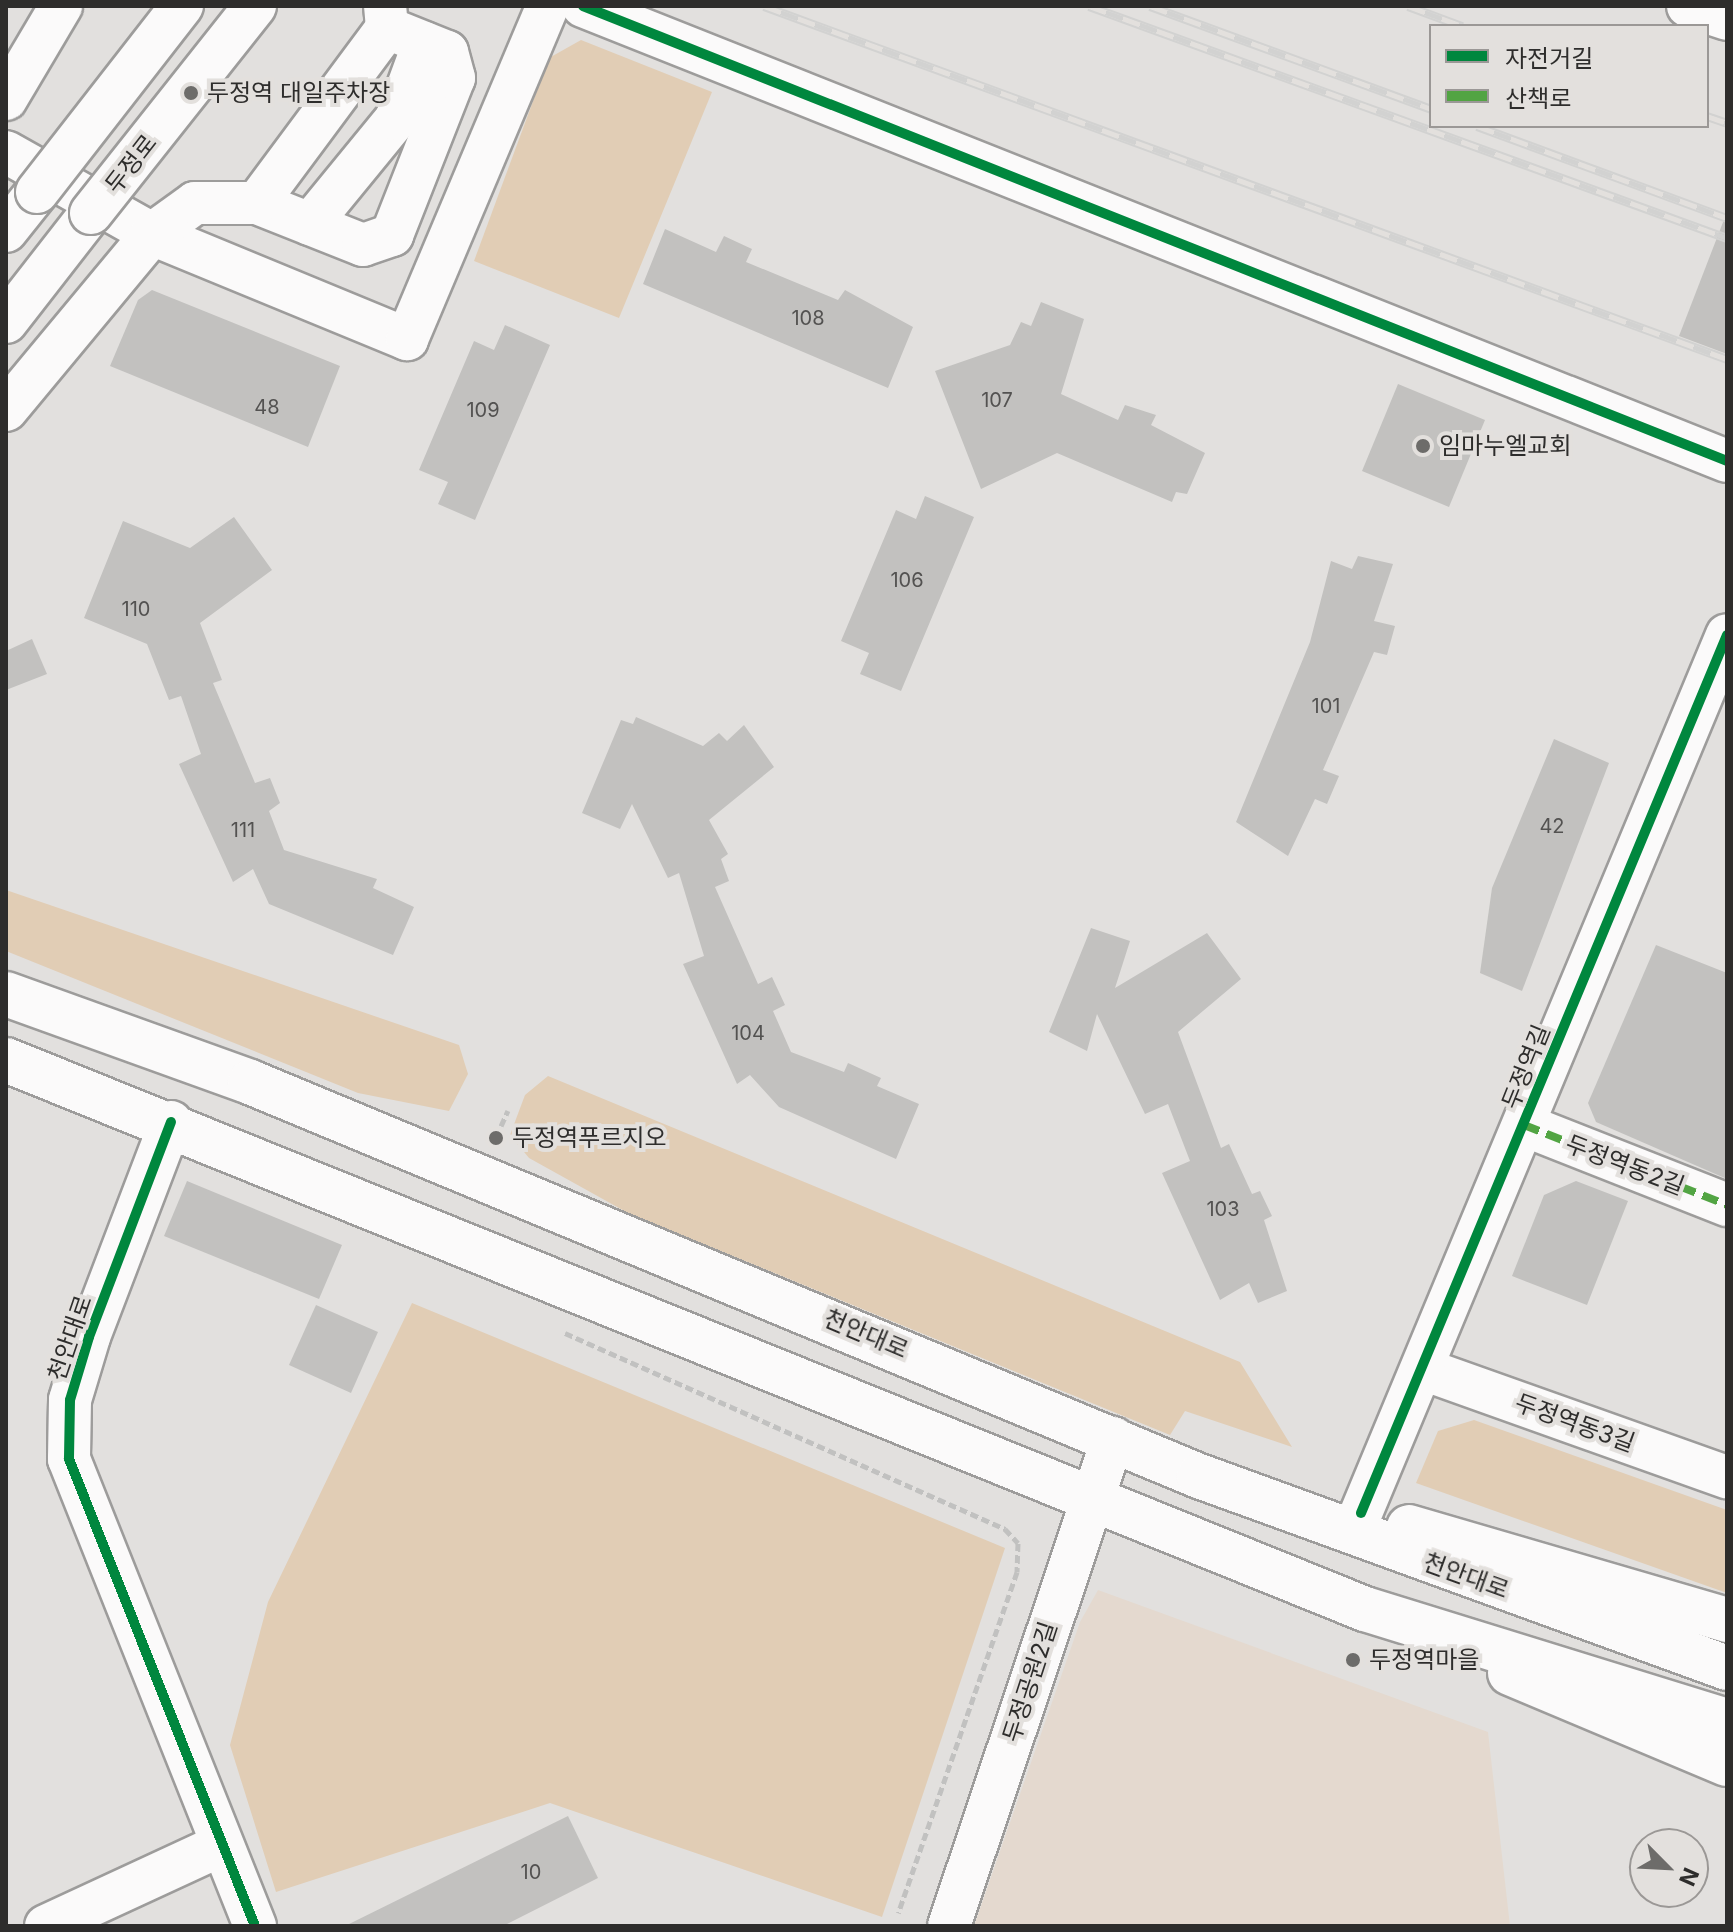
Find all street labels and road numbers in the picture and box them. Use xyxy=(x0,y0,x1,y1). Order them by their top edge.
street label: 두정로 xyxy=(99,129,163,199)
street label: 두정역길 xyxy=(1496,1021,1556,1113)
street label: 두정역동2길 xyxy=(1561,1129,1689,1201)
street label: 천안대로 xyxy=(42,1292,98,1384)
street label: 천안대로 xyxy=(820,1303,912,1365)
street label: 두정역동3길 xyxy=(1511,1388,1639,1458)
street label: 천안대로 xyxy=(1420,1547,1512,1605)
street label: 두정공원2길 xyxy=(997,1618,1063,1746)

